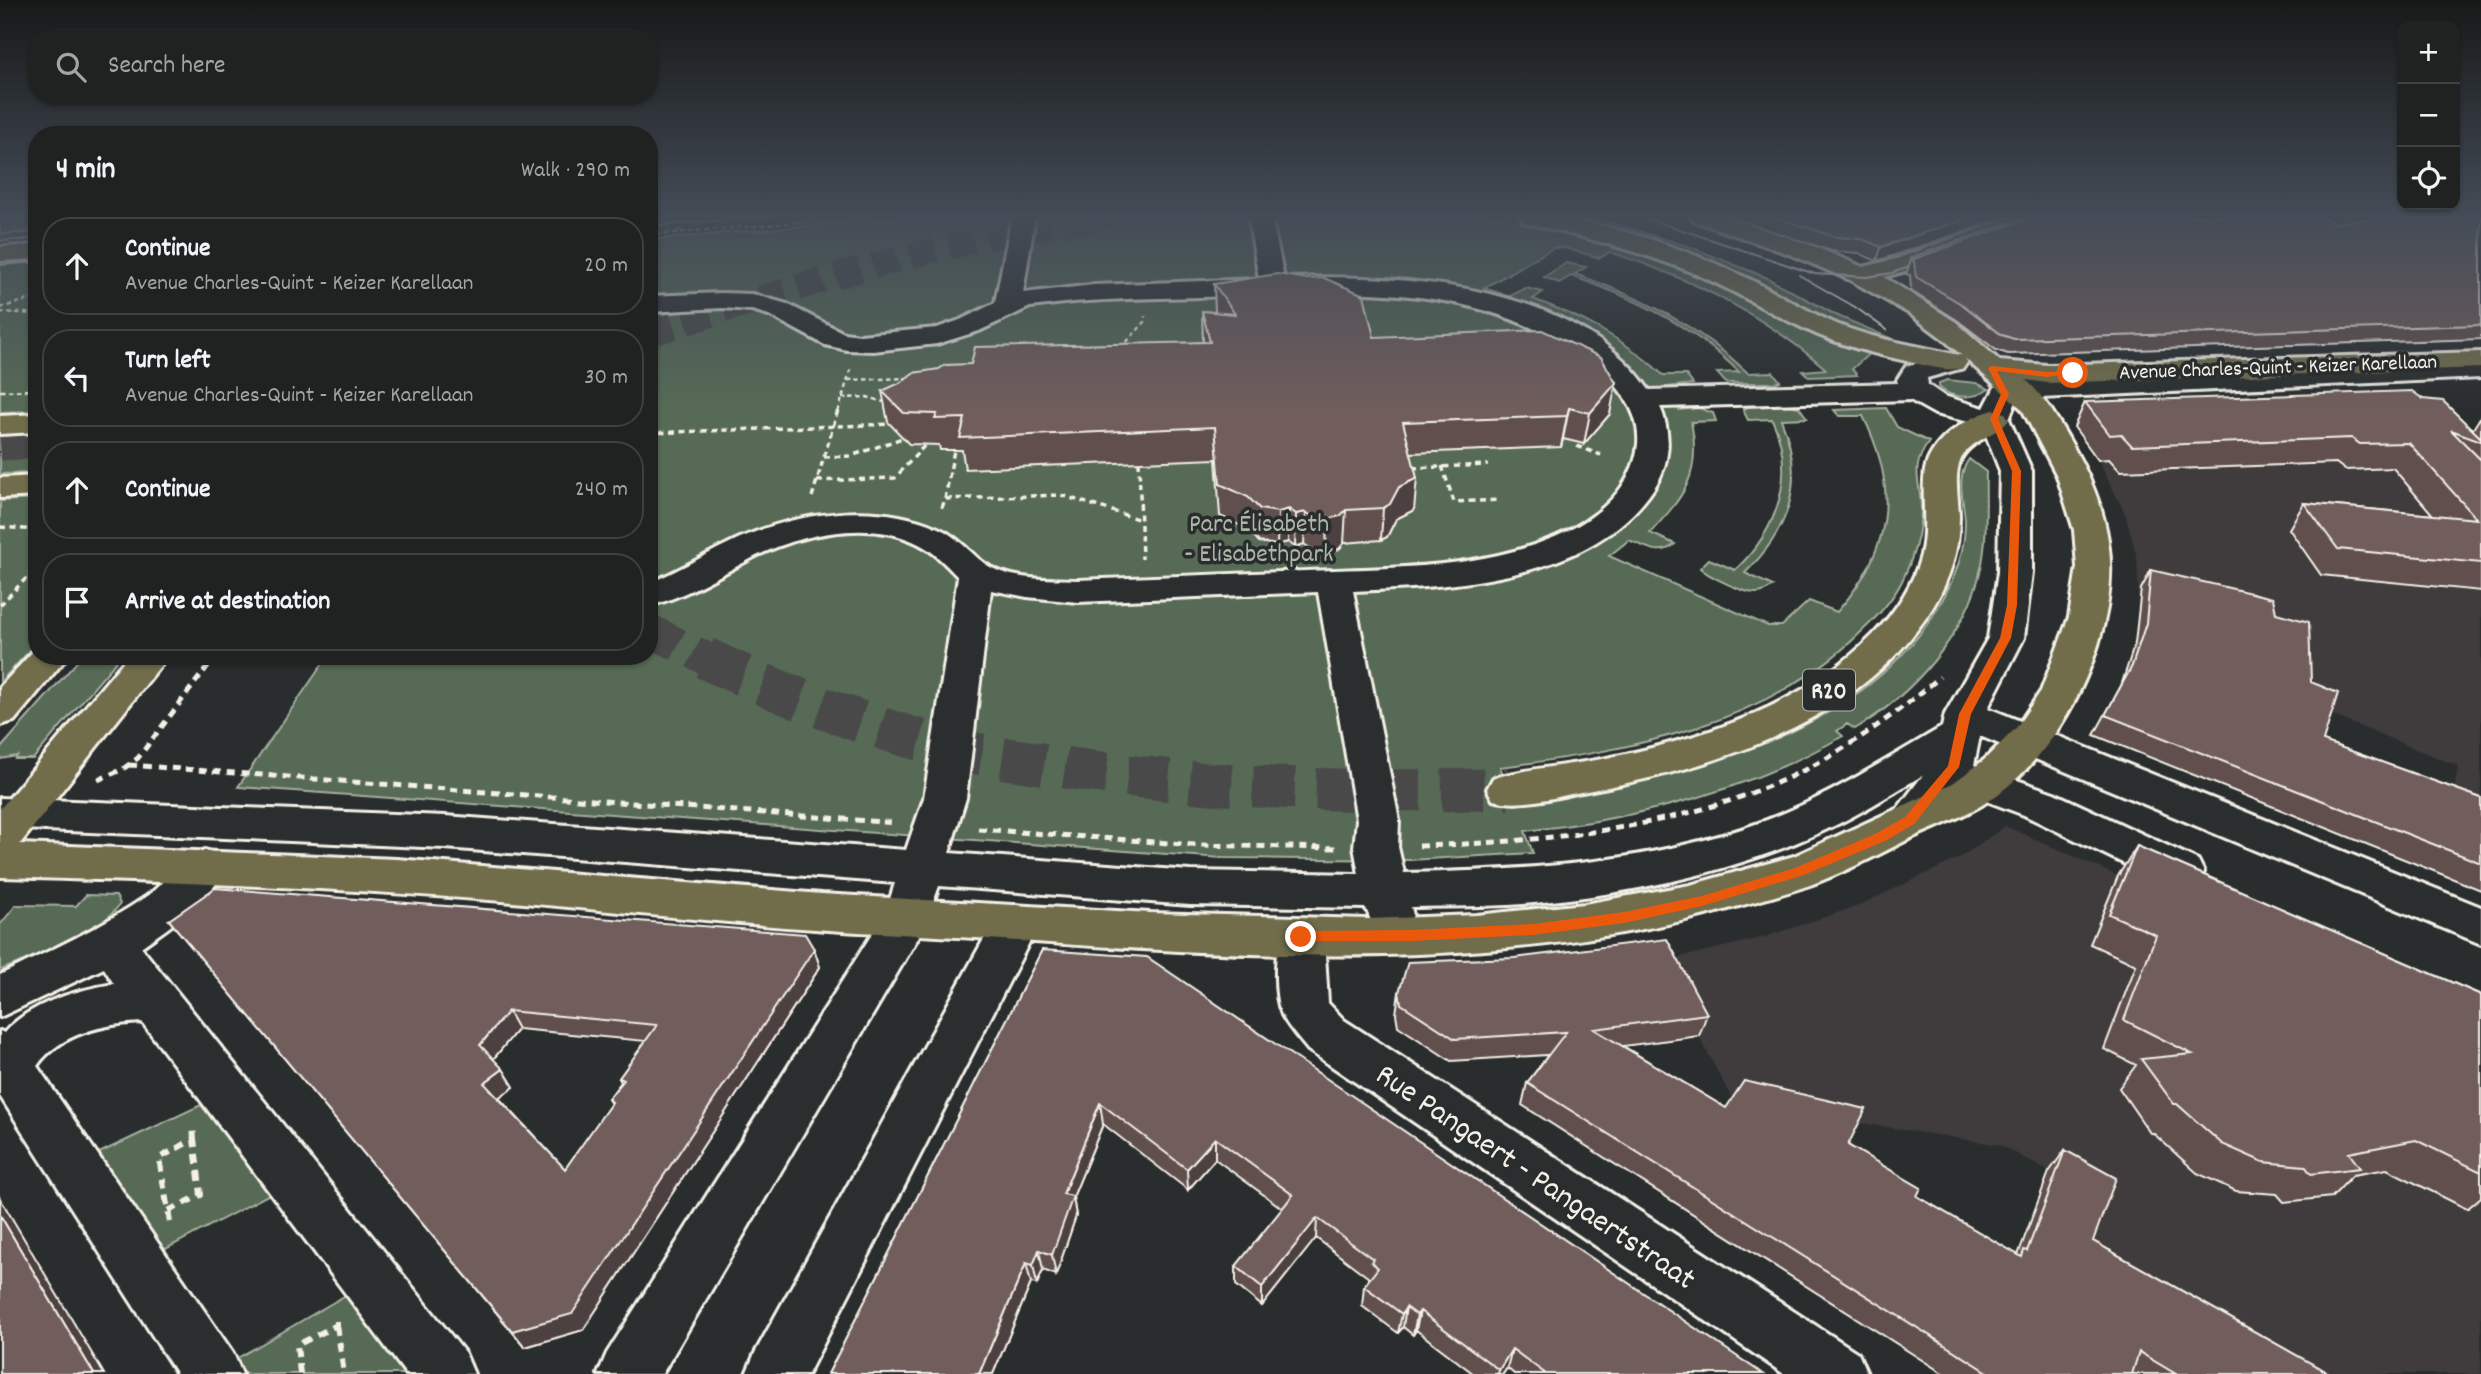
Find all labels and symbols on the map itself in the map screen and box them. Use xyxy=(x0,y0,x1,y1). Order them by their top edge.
street label: Avenue Charles-Quint - Keizer Karellaan xyxy=(2119,348,2438,390)
route start xyxy=(2057,357,2088,388)
park label: Parc Élisabeth - Elisabethpark xyxy=(1184,507,1334,574)
road number: R20 xyxy=(1803,670,1855,710)
route end xyxy=(1285,921,1316,952)
street label: Rue Pangaert - Pangaertstraat xyxy=(1365,1055,1704,1304)

